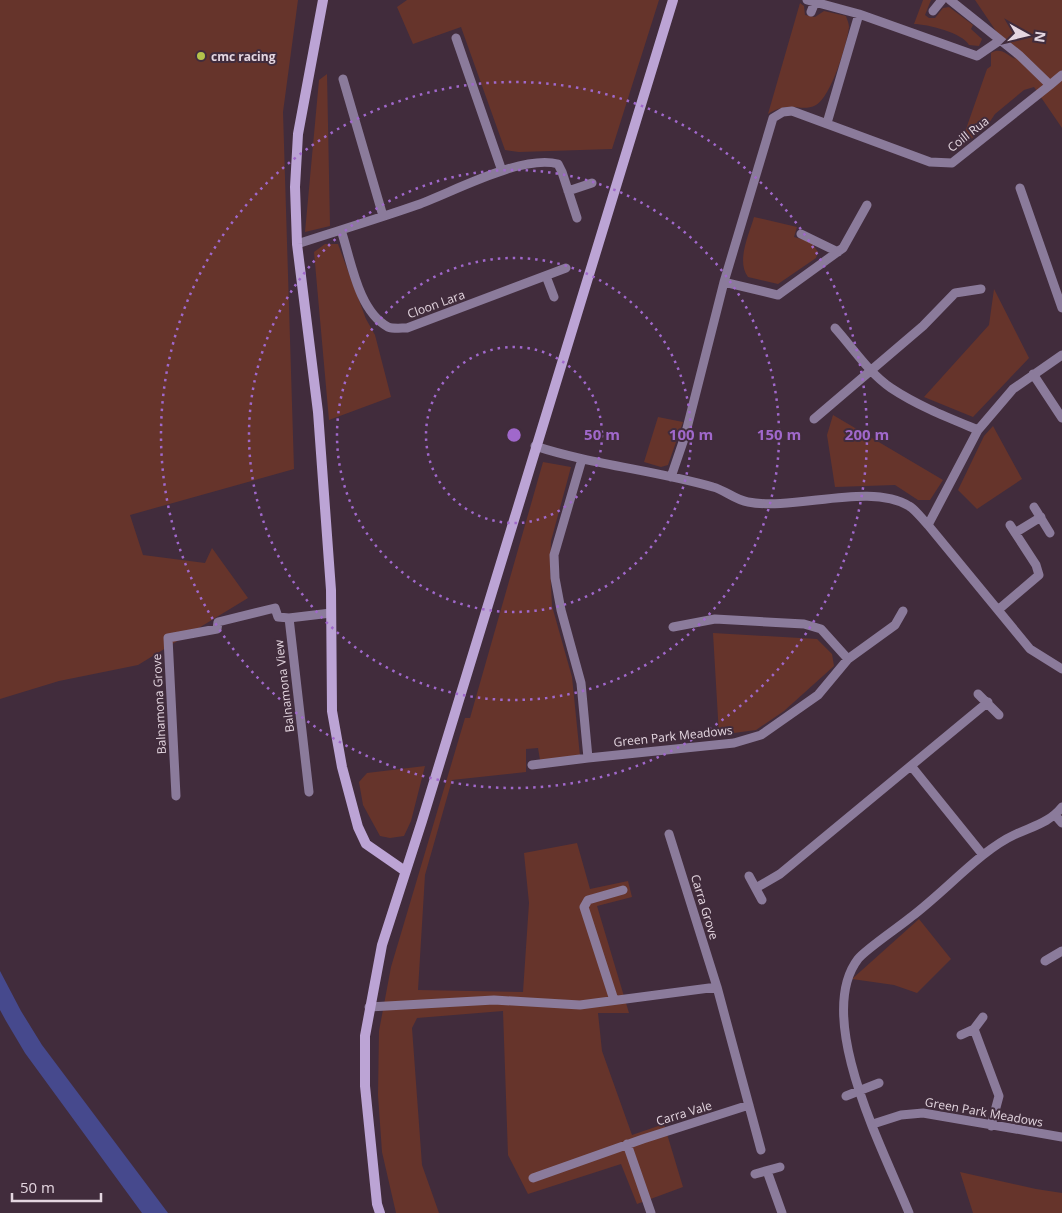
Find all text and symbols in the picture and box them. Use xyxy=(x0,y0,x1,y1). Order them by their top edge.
north arrow xyxy=(1002,10,1052,60)
text: N xyxy=(1030,30,1051,44)
place label: cmc racing xyxy=(211,48,276,65)
marker: cmc racing xyxy=(195,50,207,62)
street label: Coill Rua xyxy=(944,112,992,156)
street label: Cloon Lara xyxy=(405,286,467,322)
text: 50 m xyxy=(584,424,620,444)
text: 100 m xyxy=(669,424,713,444)
text: 150 m xyxy=(757,424,801,444)
text: 200 m xyxy=(845,424,889,444)
centre of rings xyxy=(505,426,523,444)
street label: Balnamona View xyxy=(270,638,298,733)
street label: Balnamona Grove xyxy=(148,653,170,755)
street label: Green Park Meadows xyxy=(613,721,734,751)
street label: Carra Grove xyxy=(687,872,723,942)
street label: Green Park Meadows xyxy=(924,1093,1045,1131)
street label: Carra Vale xyxy=(654,1096,714,1130)
scale bar xyxy=(12,1170,101,1202)
text: 50 m xyxy=(20,1177,55,1197)

